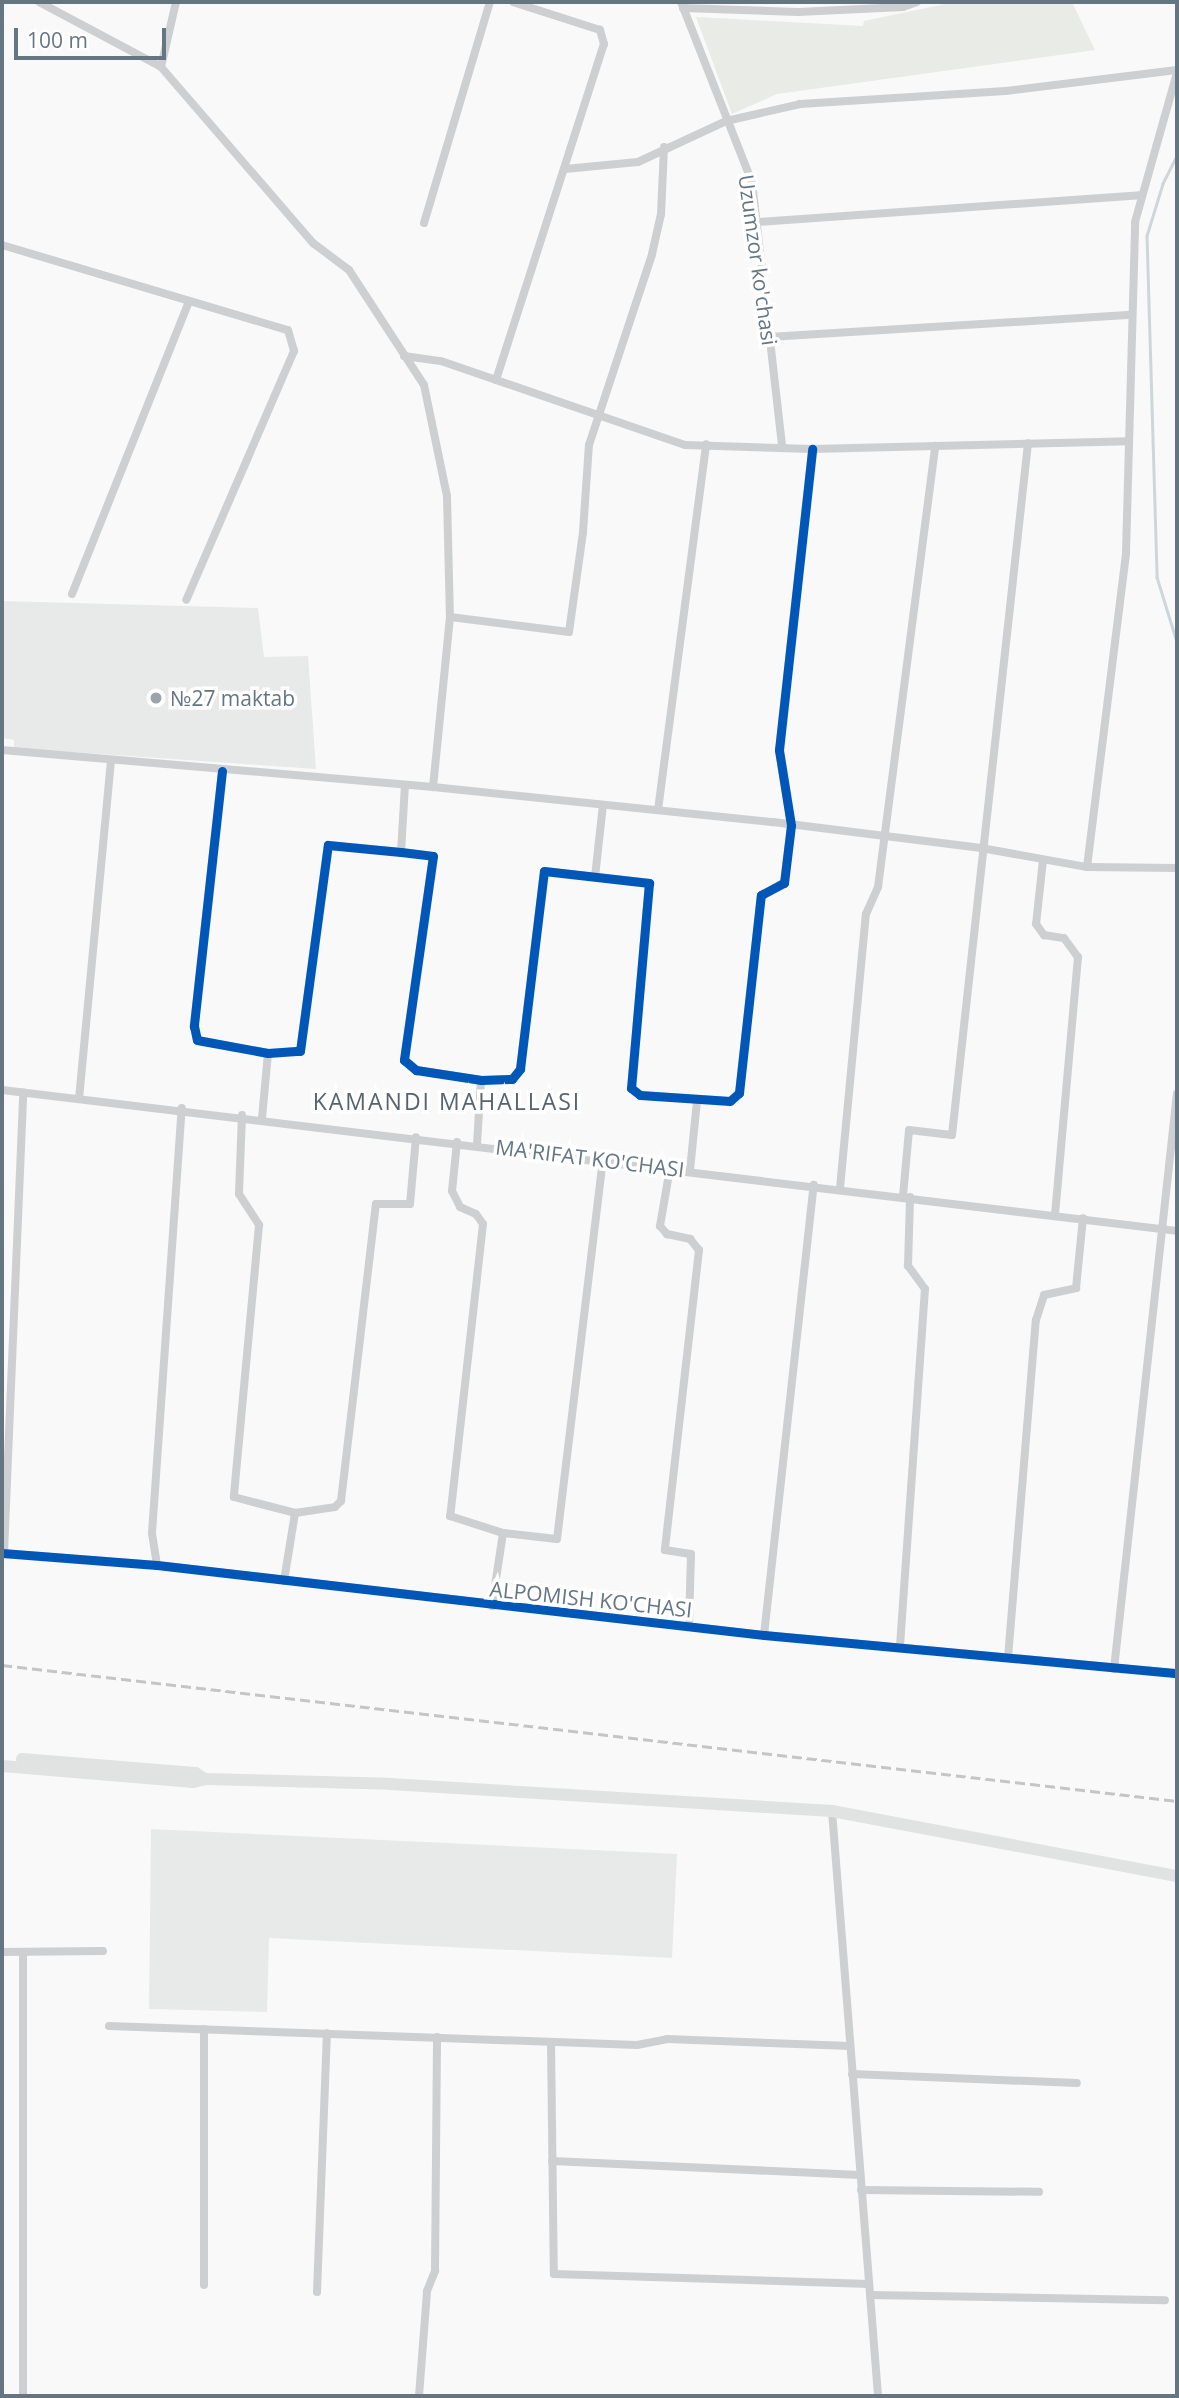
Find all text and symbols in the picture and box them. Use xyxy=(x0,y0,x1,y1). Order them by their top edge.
scale bar xyxy=(18,14,170,58)
text: 100 m xyxy=(27,26,88,54)
street label: Uzumzor ko'chasi xyxy=(734,173,782,347)
place label: №27 maktab xyxy=(170,685,295,711)
marker: №27 maktab xyxy=(148,690,164,706)
district label: KAMANDI MAHALLASI xyxy=(315,1087,579,1115)
street label: MA'RIFAT KO'CHASI xyxy=(494,1134,686,1182)
street label: ALPOMISH KO'CHASI xyxy=(488,1576,694,1622)

